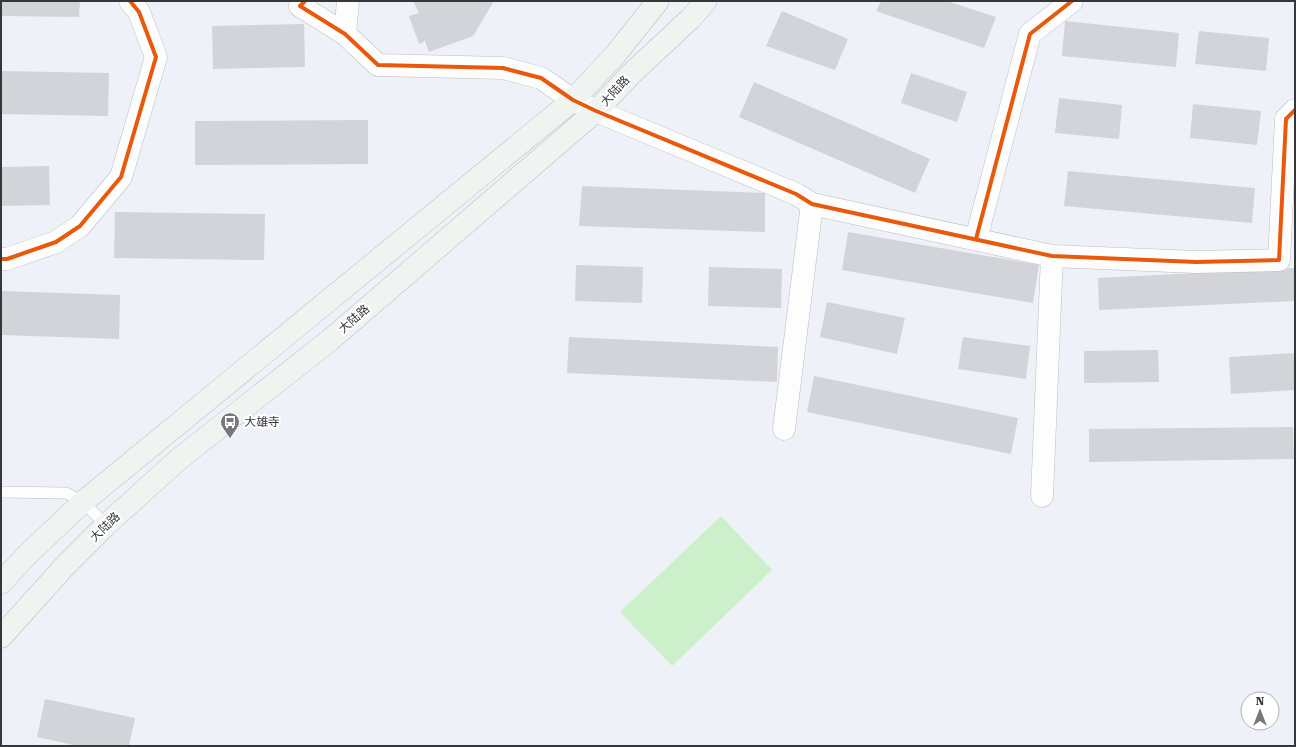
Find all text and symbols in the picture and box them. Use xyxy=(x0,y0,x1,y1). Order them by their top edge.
street label: 大陆路 xyxy=(598,73,632,109)
street label: 大陆路 xyxy=(336,302,372,336)
bus stop icon: 大雄寺 xyxy=(219,411,241,439)
place label: 大雄寺 xyxy=(244,415,280,429)
street label: 大陆路 xyxy=(87,509,123,545)
north arrow xyxy=(1240,691,1280,731)
text: N xyxy=(1256,695,1265,708)

